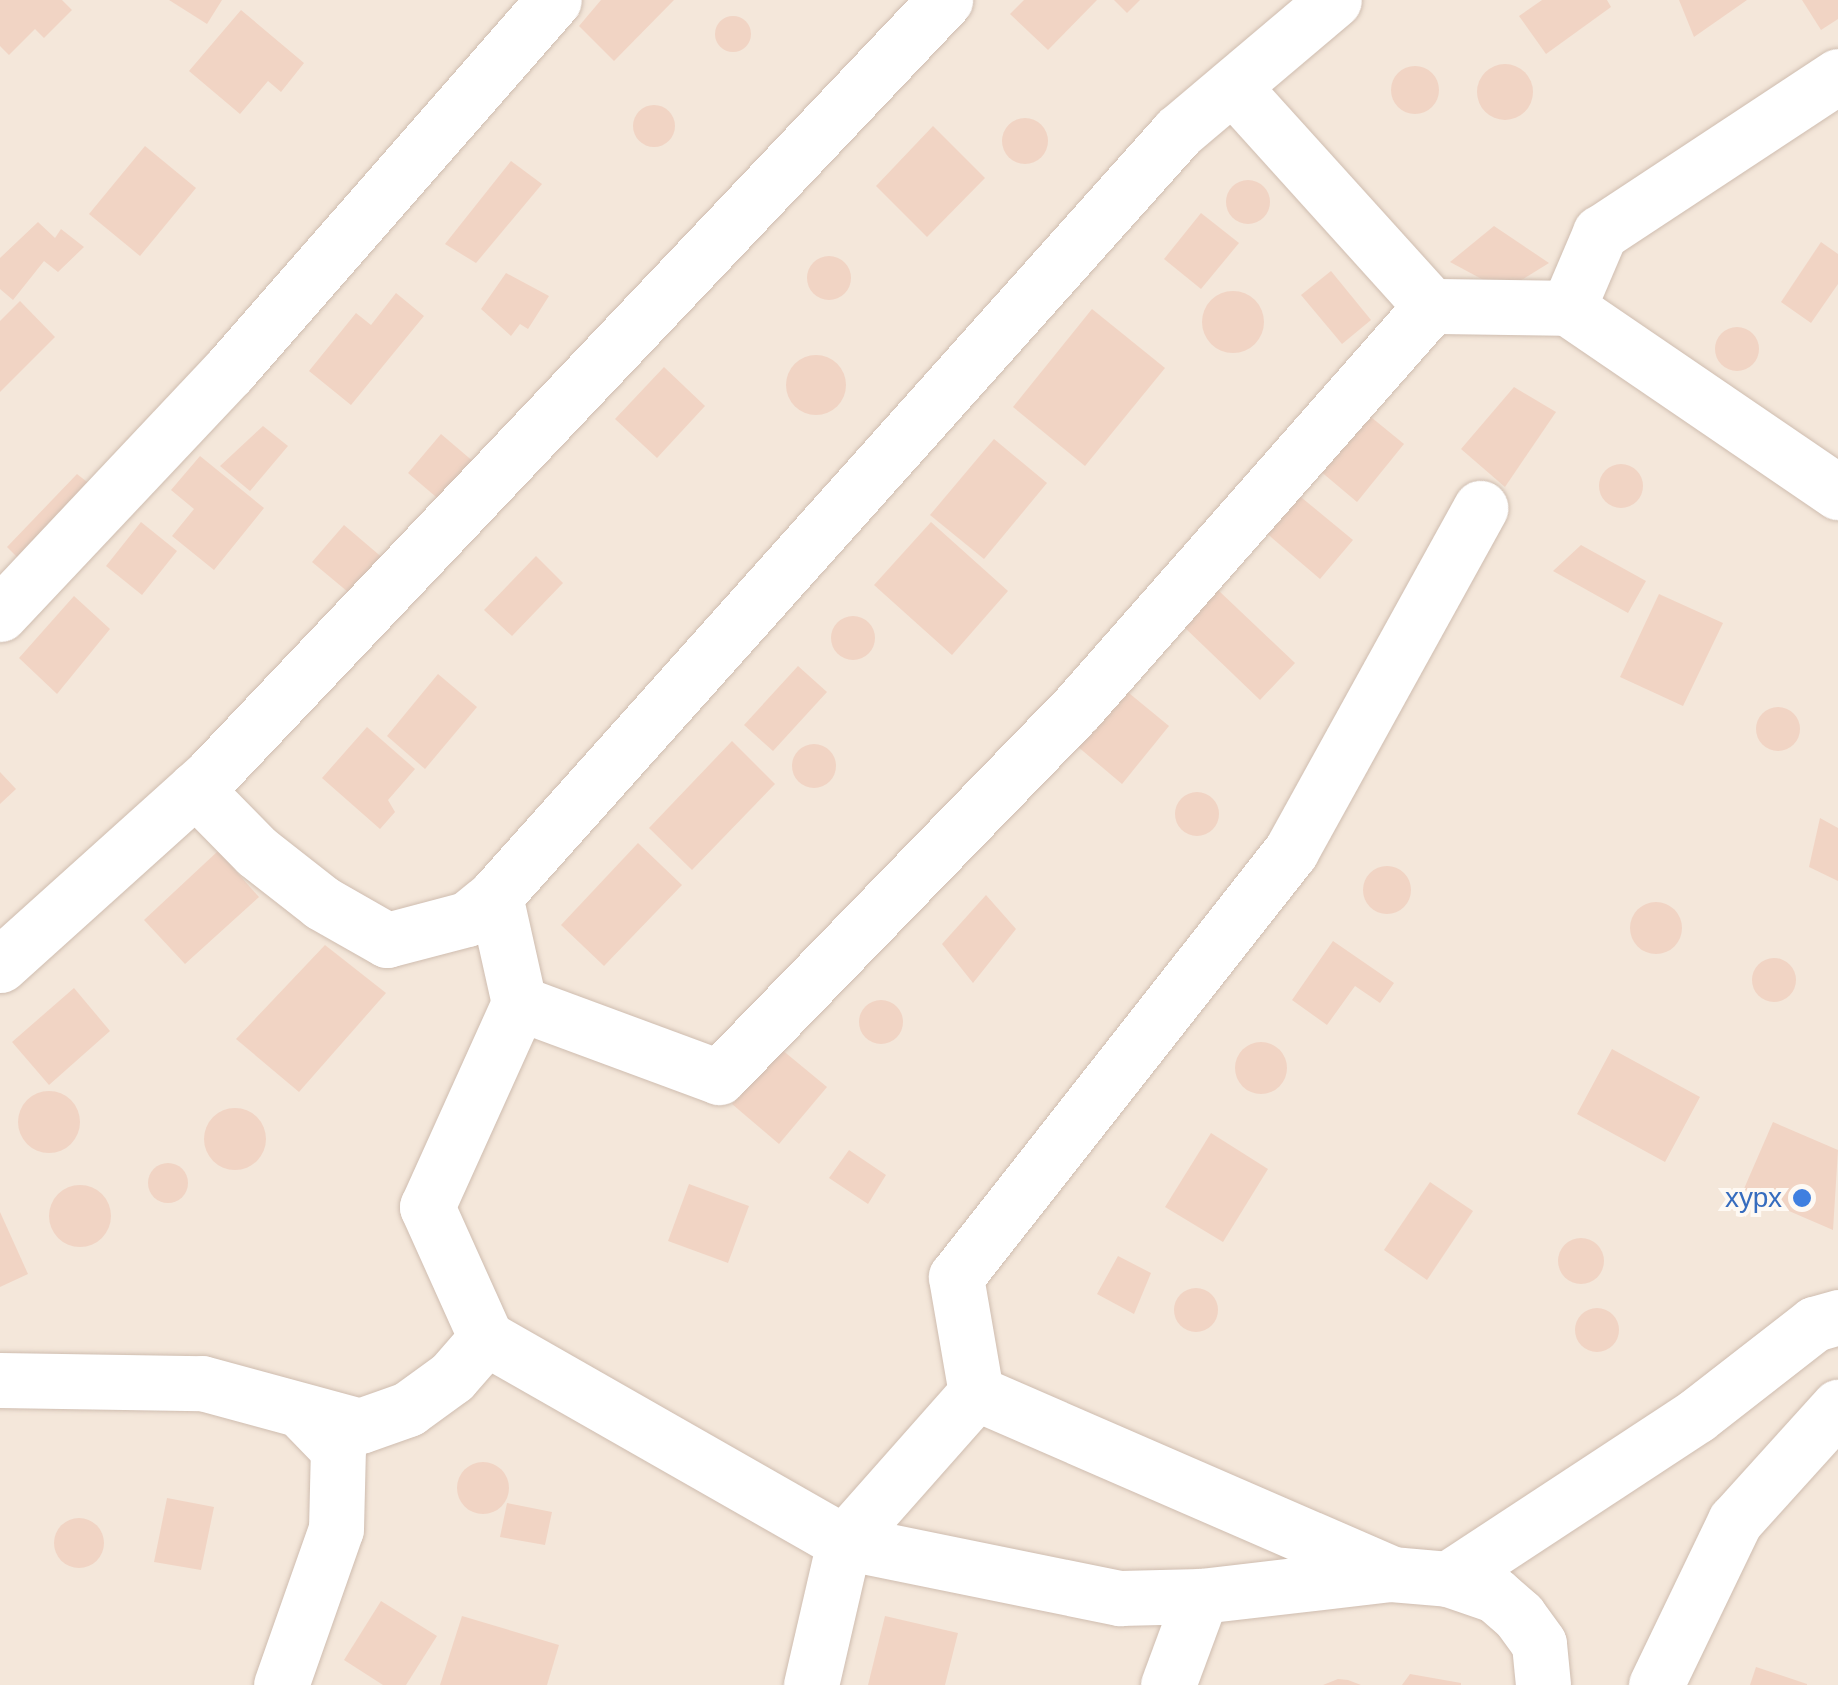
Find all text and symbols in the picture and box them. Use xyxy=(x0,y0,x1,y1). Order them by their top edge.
place label: хурх xyxy=(1725,1181,1782,1215)
marker: хурх xyxy=(1791,1187,1813,1209)

